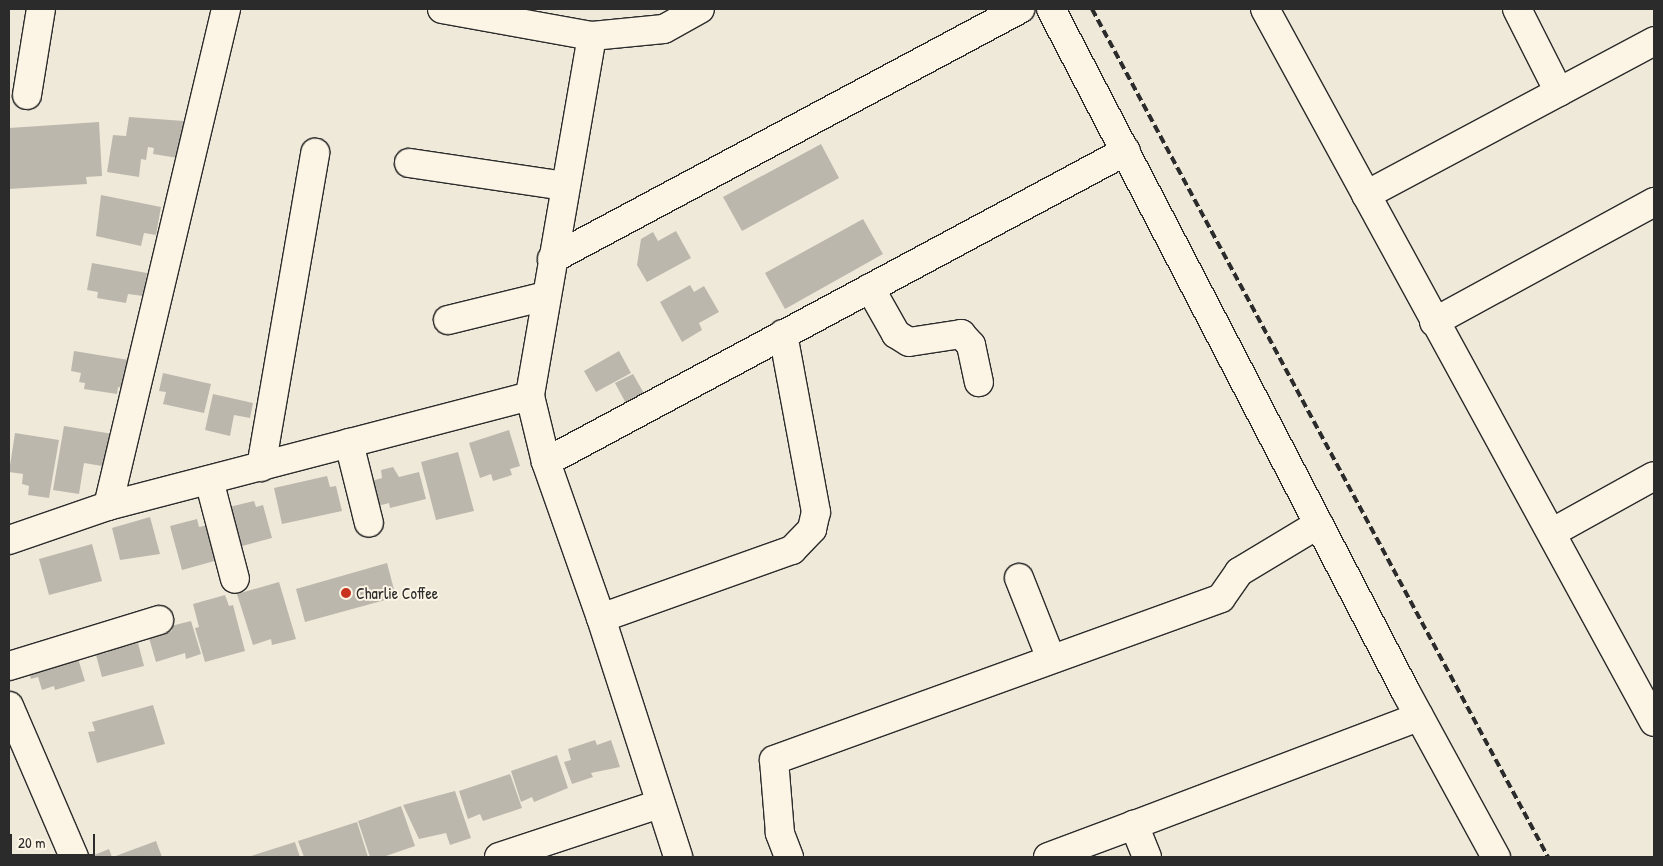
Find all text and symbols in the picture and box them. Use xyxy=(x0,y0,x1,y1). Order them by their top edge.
place label: Charlie Coffee xyxy=(356,583,438,603)
marker: Charlie Coffee xyxy=(340,587,352,599)
scale bar xyxy=(12,824,98,856)
text: 20 m xyxy=(18,832,45,853)

